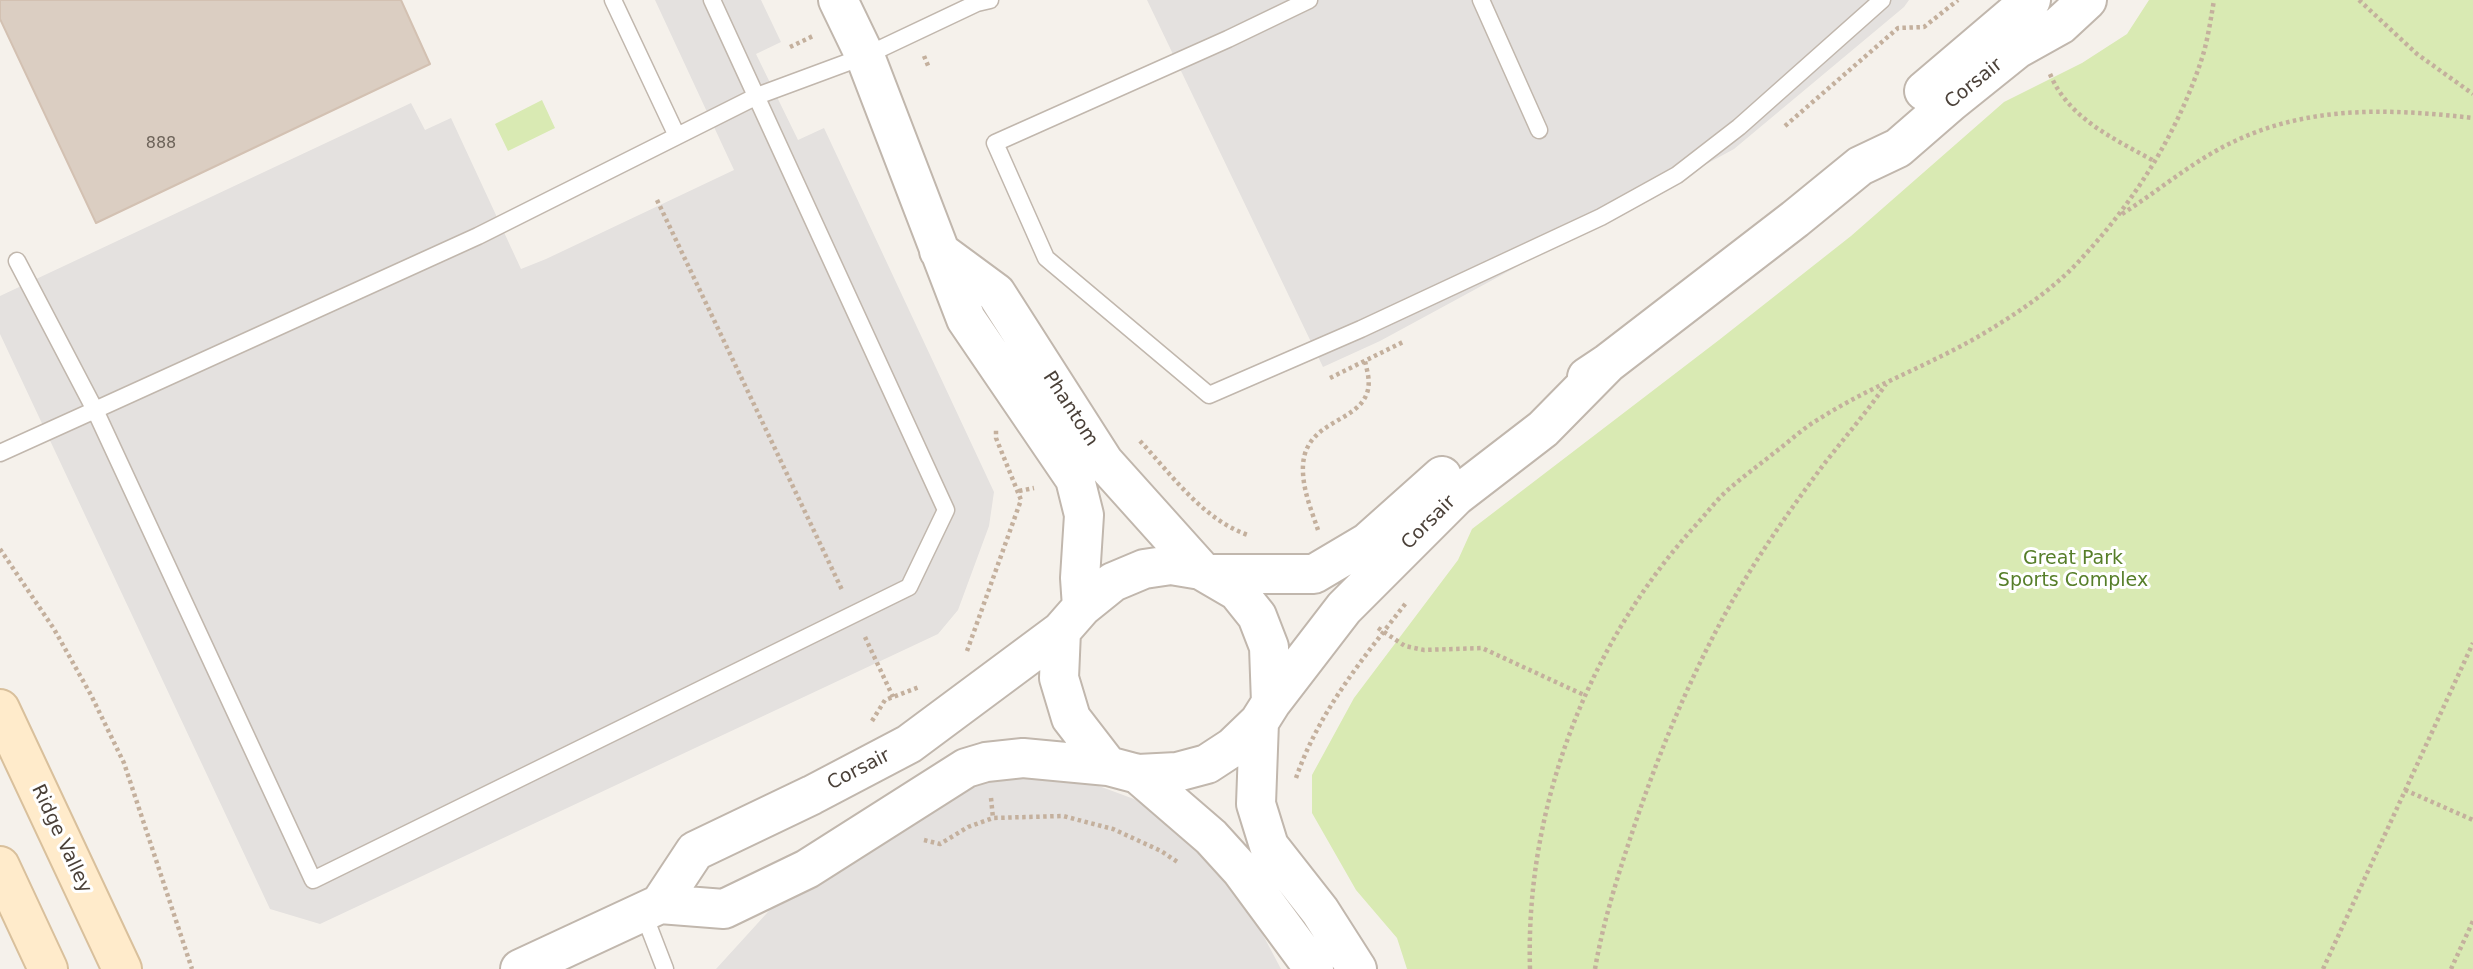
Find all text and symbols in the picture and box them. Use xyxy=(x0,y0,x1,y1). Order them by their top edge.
street label: Corsair xyxy=(1941,54,2007,114)
house number: 888 xyxy=(146,134,176,154)
street label: Phantom xyxy=(1037,367,1103,451)
street label: Corsair xyxy=(1397,491,1461,555)
park label: Great Park Sports Complex xyxy=(1998,548,2148,592)
street label: Corsair xyxy=(824,745,894,795)
street label: Ridge Valley xyxy=(26,781,96,897)

